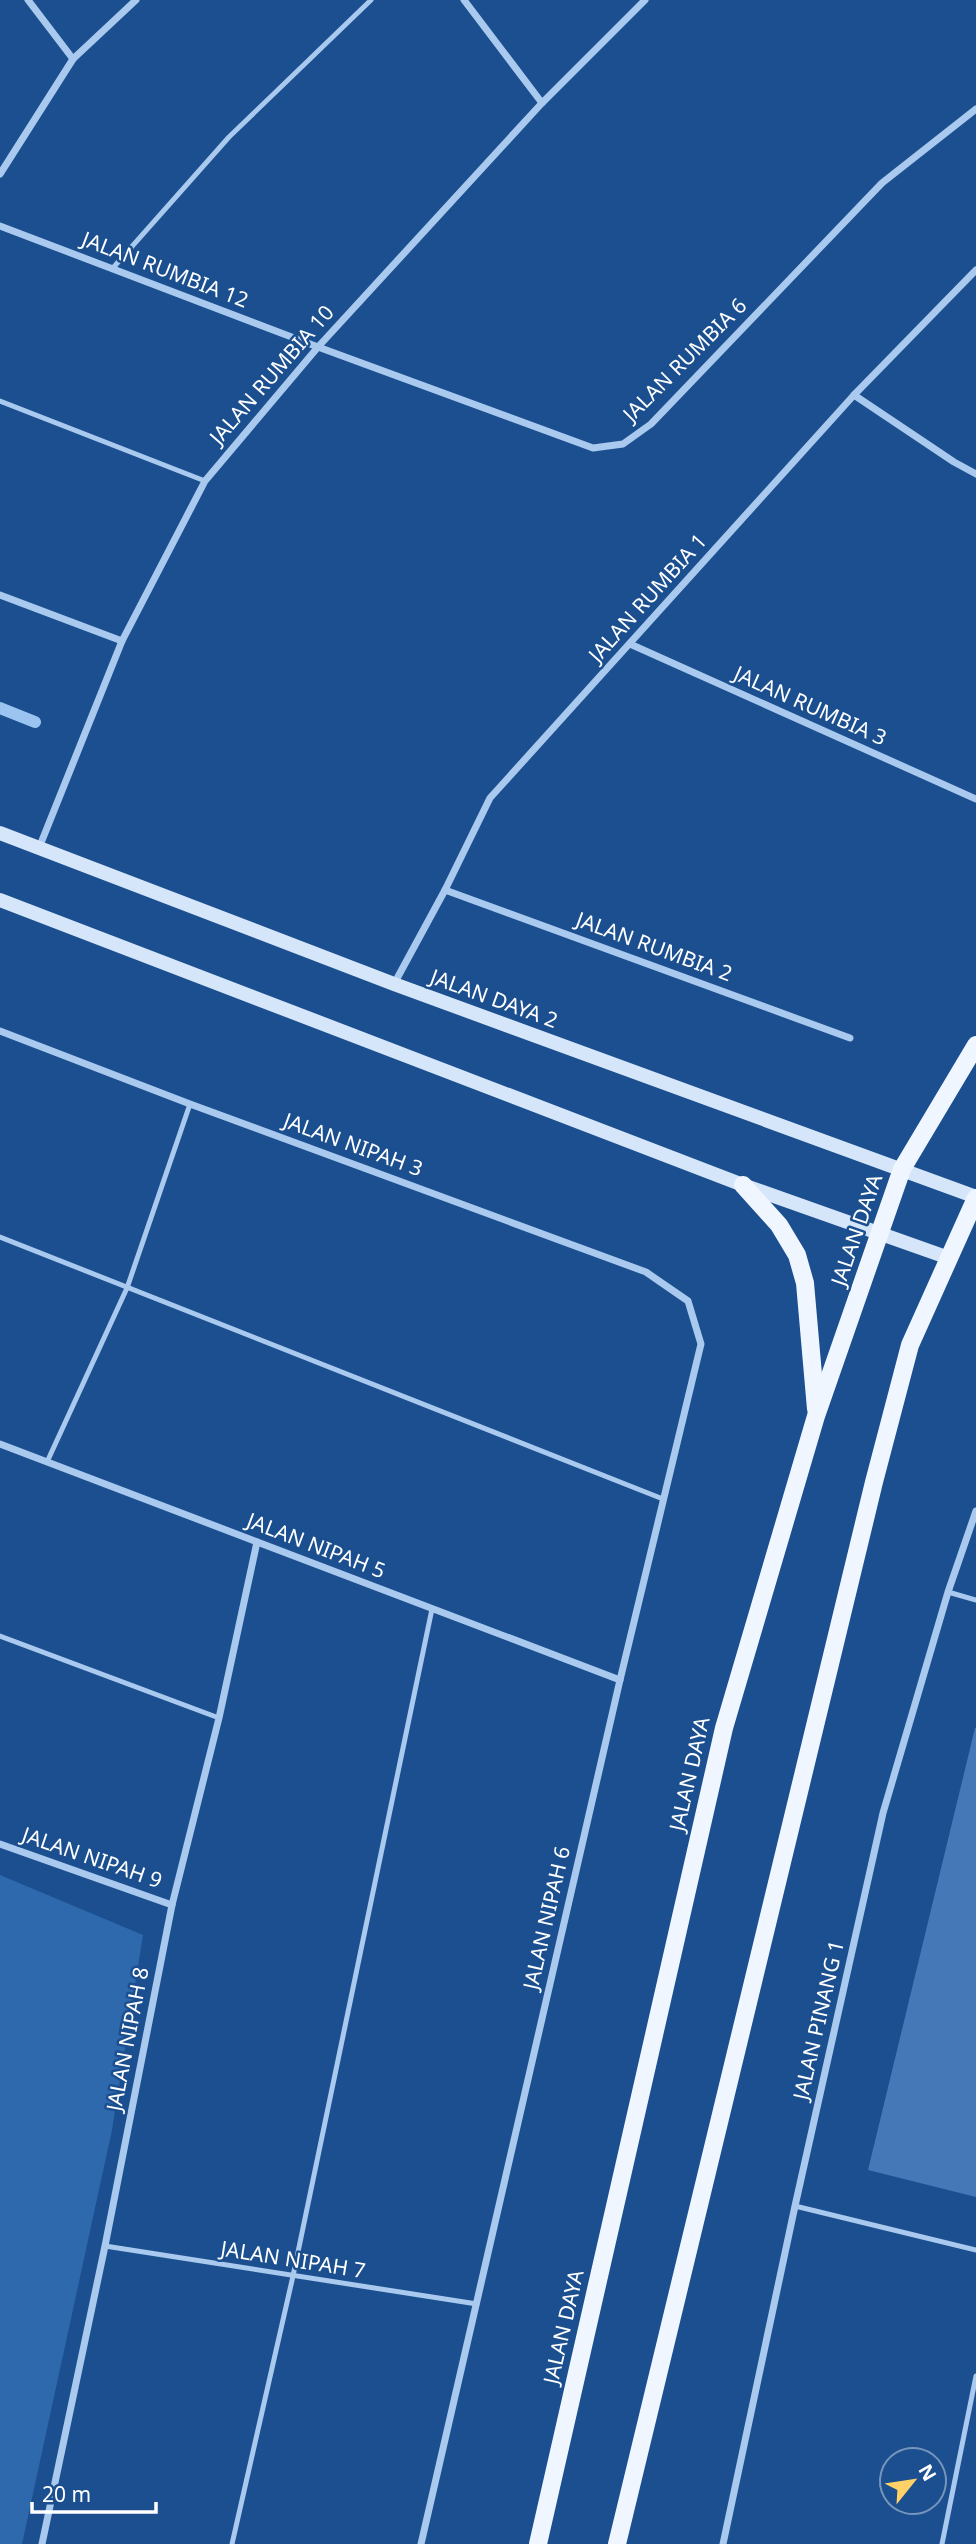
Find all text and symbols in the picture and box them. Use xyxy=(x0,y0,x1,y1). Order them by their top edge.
street label: JALAN RUMBIA 12 xyxy=(76,224,253,314)
street label: JALAN RUMBIA 6 xyxy=(615,291,752,429)
street label: JALAN RUMBIA 10 xyxy=(202,299,340,452)
street label: JALAN RUMBIA 1 xyxy=(581,527,713,669)
street label: JALAN RUMBIA 3 xyxy=(728,658,891,751)
street label: JALAN RUMBIA 2 xyxy=(571,904,736,987)
street label: JALAN DAYA 2 xyxy=(425,961,562,1034)
street label: JALAN NIPAH 3 xyxy=(278,1105,427,1182)
street label: JALAN DAYA xyxy=(823,1170,888,1291)
street label: JALAN NIPAH 5 xyxy=(241,1505,390,1584)
street label: JALAN DAYA xyxy=(662,1713,716,1835)
street label: JALAN NIPAH 9 xyxy=(17,1819,166,1894)
street label: JALAN NIPAH 6 xyxy=(515,1843,576,1994)
street label: JALAN PINANG 1 xyxy=(786,1937,850,2104)
street label: JALAN NIPAH 8 xyxy=(99,1964,155,2115)
street label: JALAN NIPAH 7 xyxy=(217,2233,368,2284)
street label: JALAN DAYA xyxy=(536,2266,590,2388)
north arrow xyxy=(878,2446,948,2516)
text: N xyxy=(913,2459,943,2486)
scale bar xyxy=(32,2470,156,2514)
text: 20 m xyxy=(42,2480,91,2508)

